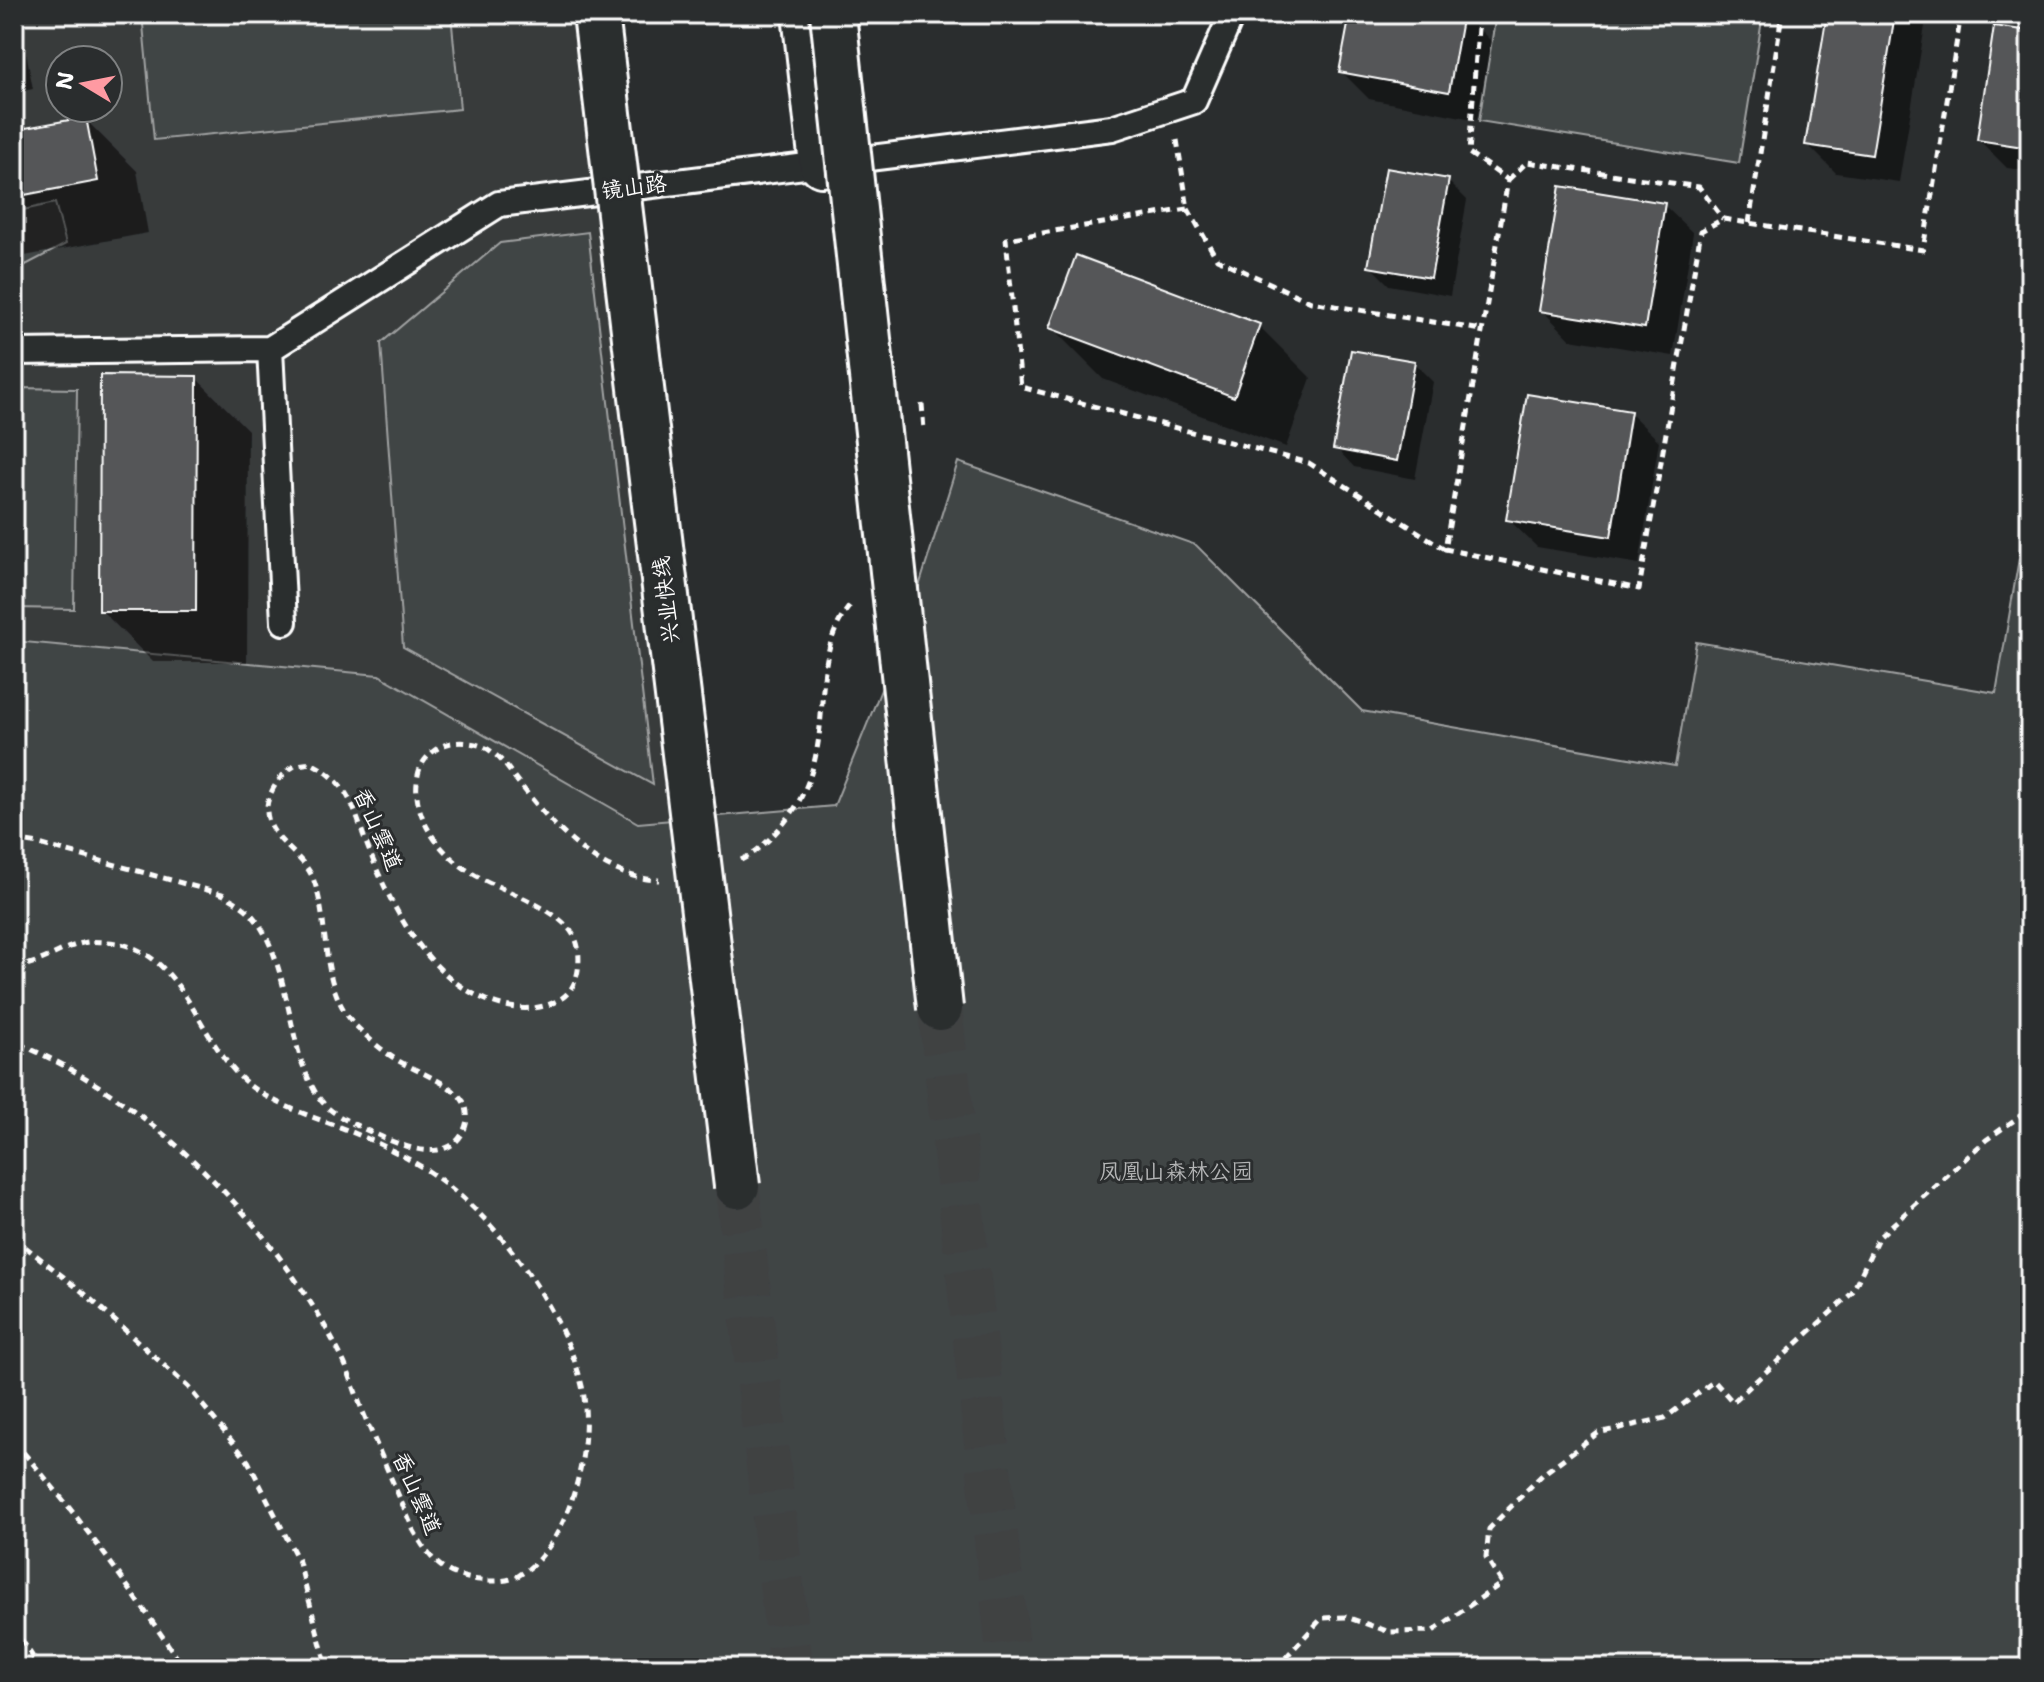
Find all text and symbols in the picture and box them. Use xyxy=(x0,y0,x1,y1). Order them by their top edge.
north arrow xyxy=(44,44,124,124)
text: N xyxy=(49,70,81,92)
street label: 镜山路 xyxy=(599,169,669,205)
street label: 兴业快线 xyxy=(646,555,686,645)
street label: 香山雲道 xyxy=(347,783,409,875)
park label: 凤凰山森林公园 xyxy=(1099,1157,1253,1186)
street label: 香山雲道 xyxy=(386,1447,448,1539)

